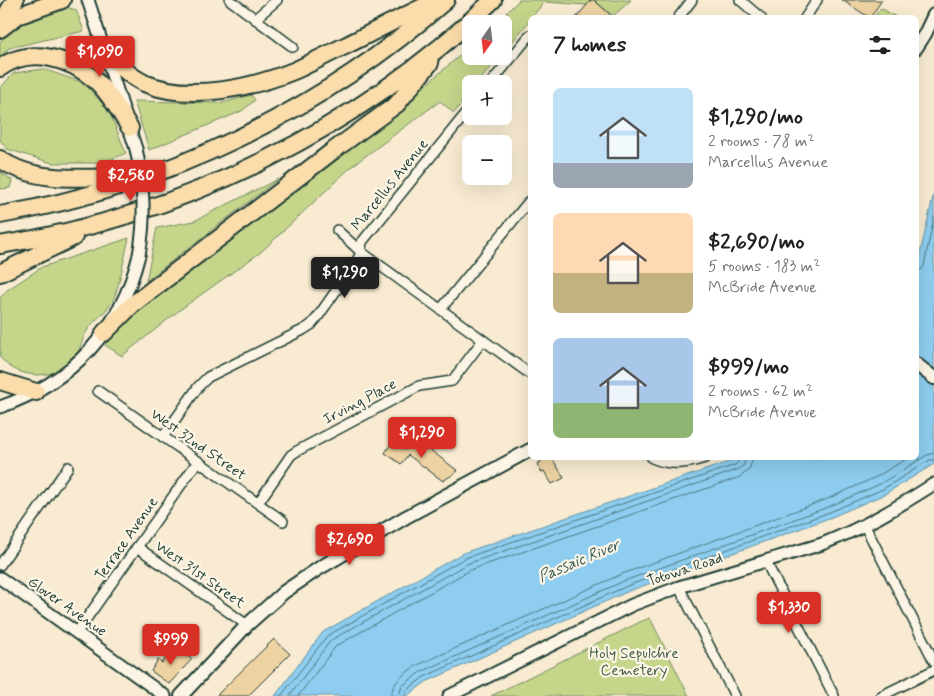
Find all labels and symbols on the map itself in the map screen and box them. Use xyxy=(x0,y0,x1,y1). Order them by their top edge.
north arrow xyxy=(462,15,512,65)
pin: $1,090 xyxy=(59,36,141,78)
street label: Marcellus Avenue xyxy=(347,135,433,235)
pin: $2,580 xyxy=(90,160,172,202)
pin: $1,290 xyxy=(304,256,386,299)
street label: Irving Place xyxy=(320,374,400,430)
street label: West 32nd Street xyxy=(146,405,250,485)
pin: $1,290 xyxy=(381,416,463,459)
street label: Terrace Avenue xyxy=(91,493,163,585)
pin: $2,690 xyxy=(309,524,391,566)
water label: Passaic River xyxy=(535,534,625,588)
street label: West 31st Street xyxy=(151,537,249,614)
street label: Totowa Road xyxy=(645,548,725,592)
street label: Glover Avenue xyxy=(24,572,111,642)
pin: $1,330 xyxy=(748,592,830,634)
pin: $999 xyxy=(141,624,201,666)
park label: Holy Sepulchre Cemetery xyxy=(589,644,679,681)

